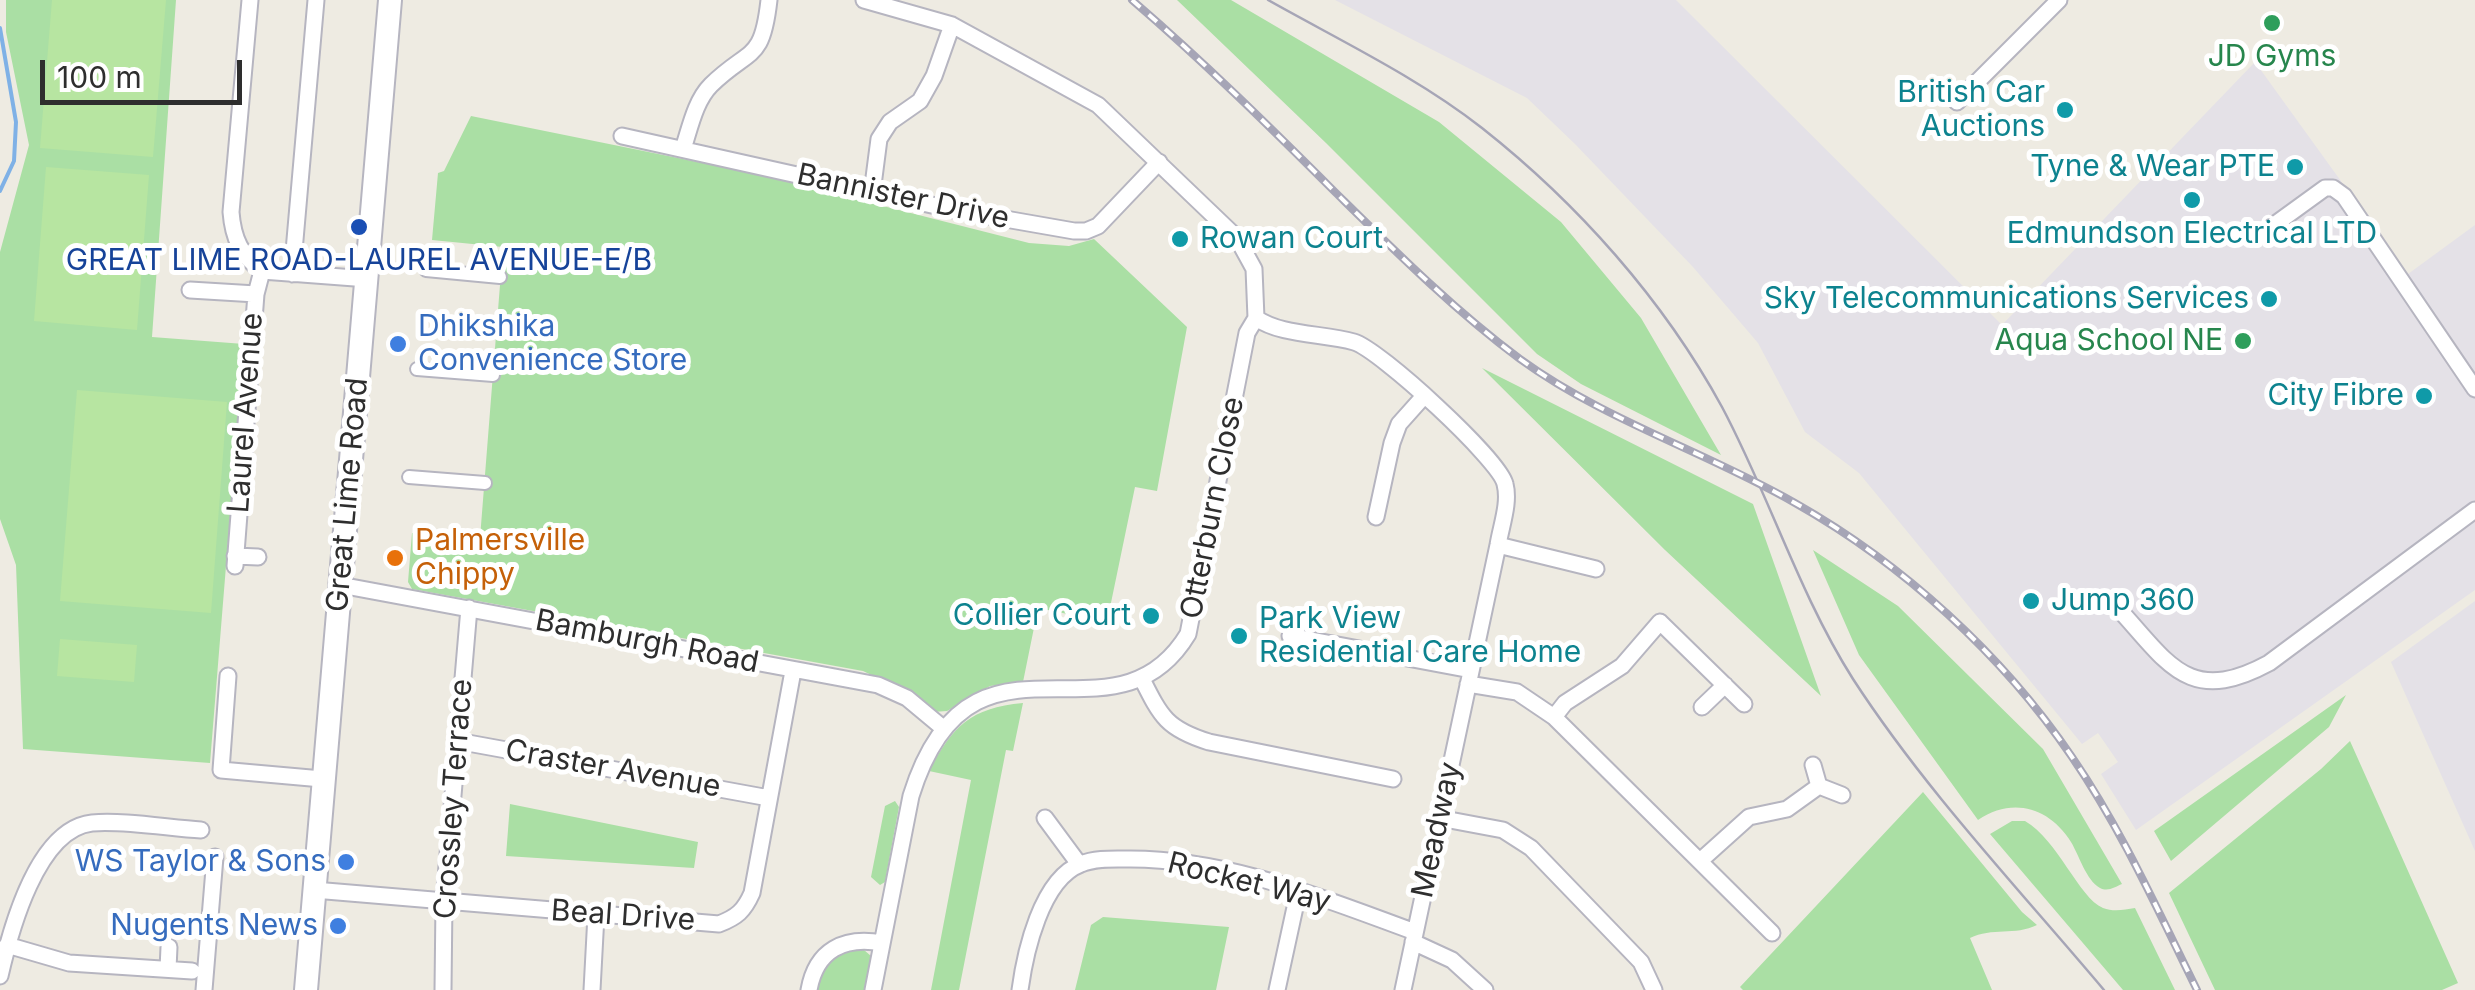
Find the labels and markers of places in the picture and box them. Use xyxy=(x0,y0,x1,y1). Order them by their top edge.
marker: JD Gyms xyxy=(2261,12,2283,34)
place label: JD Gyms xyxy=(2208,39,2336,75)
place label: British Car Auctions xyxy=(1897,75,2045,146)
marker: British Car Auctions xyxy=(2054,99,2076,121)
place label: Tyne & Wear PTE xyxy=(2030,149,2275,185)
marker: Tyne & Wear PTE xyxy=(2284,156,2306,178)
marker: Edmundson Electrical LTD xyxy=(2181,189,2203,211)
marker: GREAT LIME ROAD-LAUREL AVENUE-E/B xyxy=(348,216,370,238)
place label: Edmundson Electrical LTD xyxy=(2007,216,2377,252)
place label: Rowan Court xyxy=(1200,221,1383,257)
marker: Rowan Court xyxy=(1169,228,1191,250)
place label: GREAT LIME ROAD-LAUREL AVENUE-E/B xyxy=(66,243,652,279)
place label: Sky Telecommunications Services xyxy=(1764,281,2249,317)
marker: Sky Telecommunications Services xyxy=(2258,288,2280,310)
place label: Dhikshika Convenience Store xyxy=(418,309,687,380)
place label: Aqua School NE xyxy=(1994,323,2223,359)
marker: Aqua School NE xyxy=(2232,330,2254,352)
marker: Dhikshika Convenience Store xyxy=(387,333,409,355)
place label: City Fibre xyxy=(2267,378,2404,414)
marker: City Fibre xyxy=(2413,385,2435,407)
place label: Palmersville Chippy xyxy=(415,523,585,594)
marker: Palmersville Chippy xyxy=(384,547,406,569)
place label: Jump 360 xyxy=(2051,583,2195,619)
marker: Jump 360 xyxy=(2020,590,2042,612)
place label: Collier Court xyxy=(953,598,1131,634)
place label: Park View Residential Care Home xyxy=(1259,601,1581,672)
marker: Collier Court xyxy=(1140,605,1162,627)
marker: Park View Residential Care Home xyxy=(1228,625,1250,647)
place label: WS Taylor & Sons xyxy=(75,844,326,880)
marker: WS Taylor & Sons xyxy=(335,851,357,873)
place label: Nugents News xyxy=(110,908,318,944)
marker: Nugents News xyxy=(327,915,349,937)

